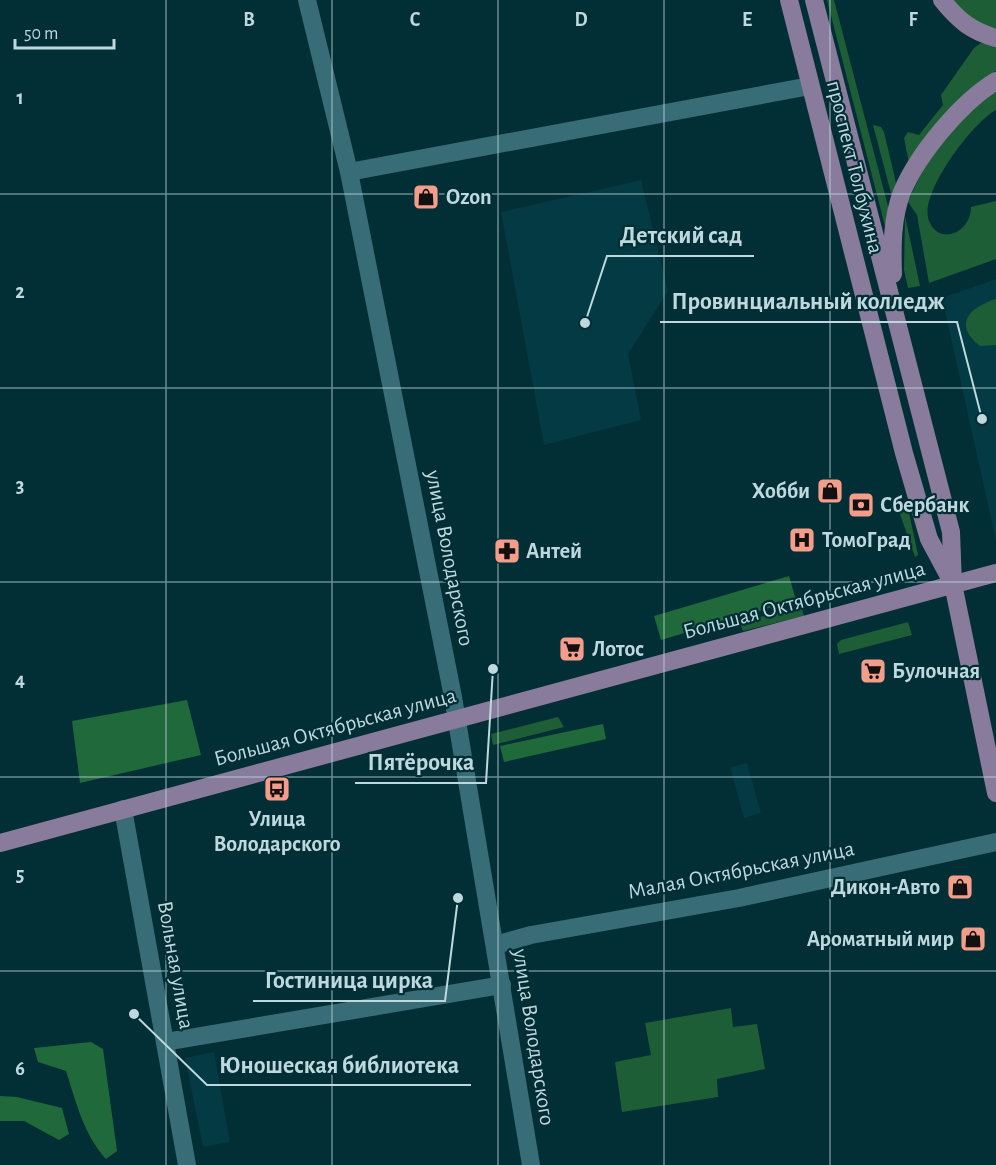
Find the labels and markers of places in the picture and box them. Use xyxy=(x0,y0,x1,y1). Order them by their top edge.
shop icon: Ozon xyxy=(411,182,441,212)
place label: Ozon xyxy=(446,186,492,208)
callout: Детский сад xyxy=(607,214,754,256)
callout: Провинциальный колледж xyxy=(660,280,957,322)
shop icon: Хобби xyxy=(815,476,845,506)
place label: Хобби xyxy=(752,480,810,502)
bank icon: Сбербанк xyxy=(846,490,876,520)
place label: Сбербанк xyxy=(880,494,970,516)
hospital icon: ТомоГрад xyxy=(787,525,817,555)
place label: ТомоГрад xyxy=(822,529,911,551)
pharmacy icon: Антей xyxy=(492,536,522,566)
place label: Антей xyxy=(526,540,582,562)
supermarket icon: Лотос xyxy=(557,634,587,664)
place label: Лотос xyxy=(592,638,644,660)
supermarket icon: Булочная xyxy=(858,656,888,686)
place label: Булочная xyxy=(892,660,980,683)
callout: Пятёрочка xyxy=(355,741,486,783)
bus stop icon: Улица Володарского xyxy=(262,774,292,804)
place label: Улица Володарского xyxy=(213,808,341,855)
shop icon: Дикон-Авто xyxy=(945,872,975,902)
place label: Дикон-Авто xyxy=(831,876,940,898)
shop icon: Ароматный мир xyxy=(958,924,988,954)
place label: Ароматный мир xyxy=(807,928,954,950)
callout: Гостиница цирка xyxy=(253,959,445,1001)
callout: Юношеская библиотека xyxy=(207,1043,471,1085)

